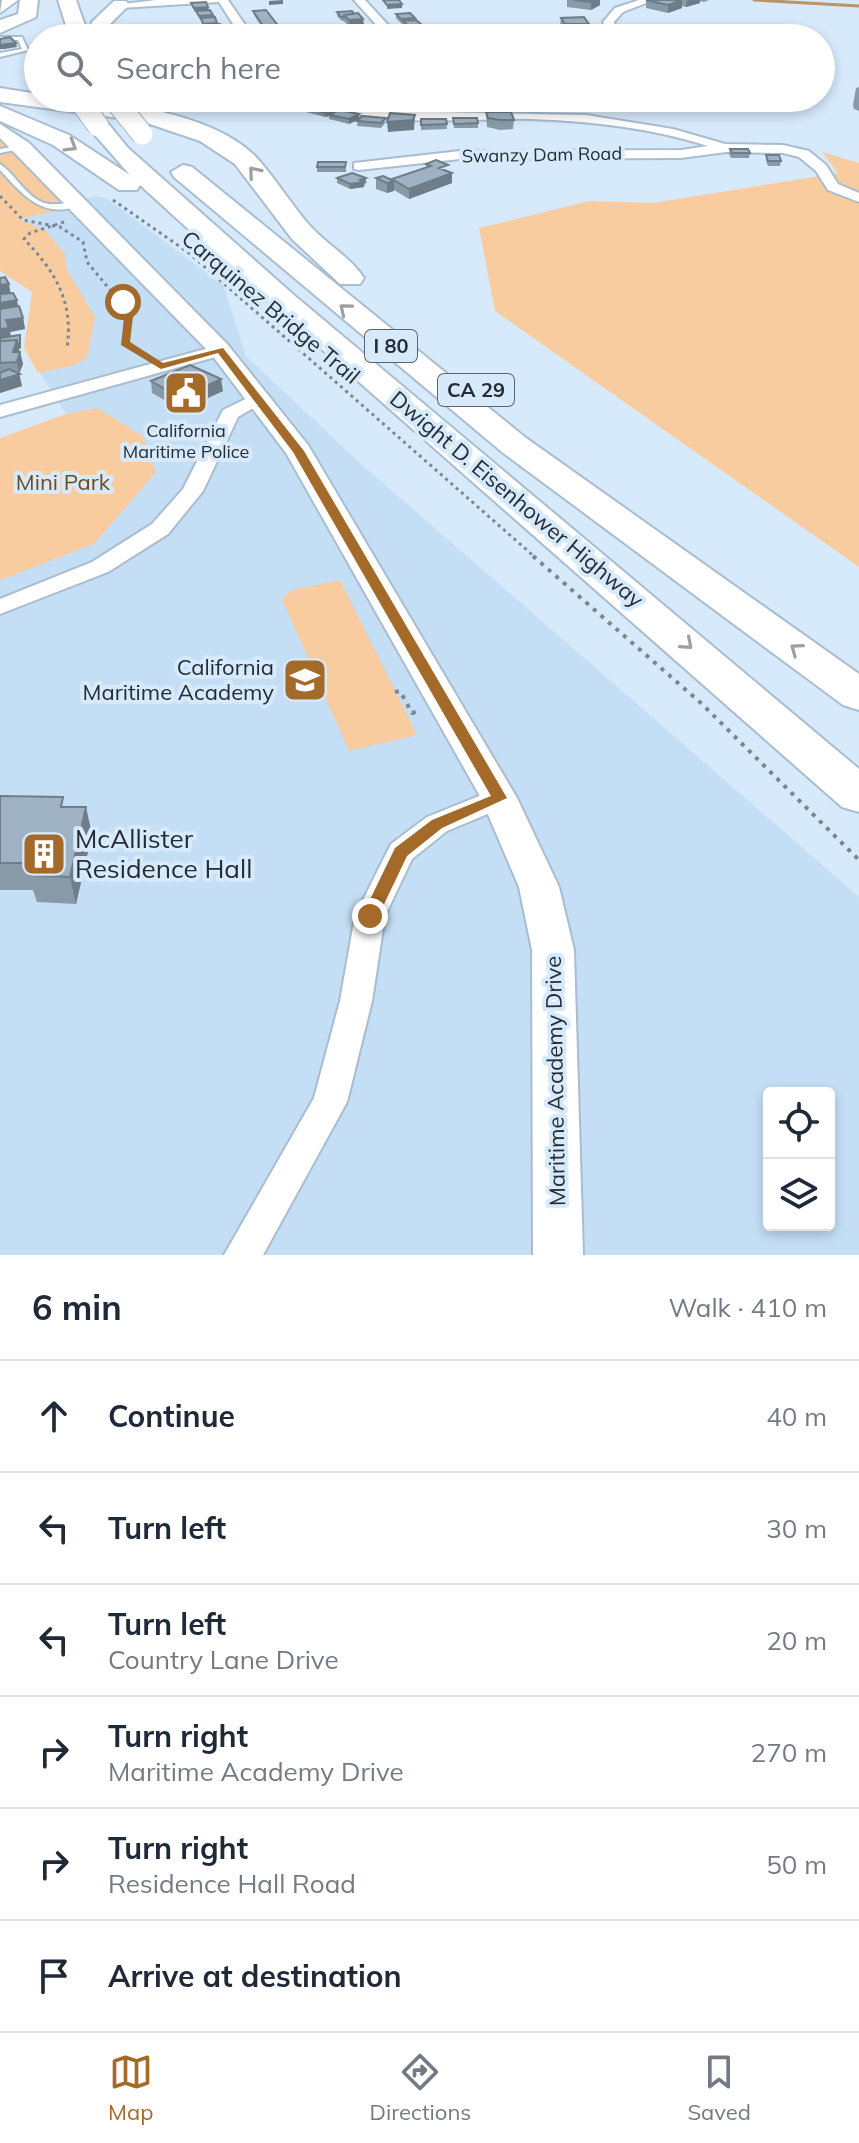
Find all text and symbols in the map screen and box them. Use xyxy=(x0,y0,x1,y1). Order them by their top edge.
search box xyxy=(24,24,835,112)
icon: search xyxy=(52,46,96,90)
text: Search here xyxy=(116,49,281,87)
one-way arrow xyxy=(62,136,77,152)
street label: Swanzy Dam Road xyxy=(462,142,622,167)
one-way arrow xyxy=(249,167,264,181)
street label: Carquinez Bridge Trail xyxy=(176,224,366,390)
route start xyxy=(105,284,141,320)
one-way arrow xyxy=(340,304,355,319)
road number: I 80 xyxy=(365,330,417,362)
public building icon: California Maritime Police xyxy=(162,369,210,417)
road number: CA 29 xyxy=(438,374,514,406)
street label: Dwight D. Eisenhower Highway xyxy=(384,385,650,614)
place label: California Maritime Police xyxy=(123,419,249,463)
park label: Mini Park xyxy=(16,468,111,496)
one-way arrow xyxy=(677,634,692,649)
one-way arrow xyxy=(790,644,804,659)
place label: California Maritime Academy xyxy=(83,653,274,706)
school or university icon: California Maritime Academy xyxy=(281,656,329,704)
place label: McAllister Residence Hall xyxy=(75,822,252,885)
building icon: McAllister Residence Hall xyxy=(20,830,68,878)
route end xyxy=(352,898,388,934)
street label: Maritime Academy Drive xyxy=(539,956,571,1206)
map controls xyxy=(763,1087,835,1231)
button: locate xyxy=(763,1087,835,1159)
button: layers xyxy=(763,1159,835,1231)
text: 6 min xyxy=(32,1286,122,1329)
text: Walk · 410 m xyxy=(668,1291,827,1324)
icon: ahead xyxy=(32,1394,76,1438)
text: Continue xyxy=(108,1397,235,1435)
text: 40 m xyxy=(766,1400,827,1433)
icon: left xyxy=(32,1506,76,1550)
text: Turn left xyxy=(108,1509,226,1547)
text: 30 m xyxy=(766,1512,827,1545)
text: Turn left xyxy=(108,1605,226,1643)
icon: left xyxy=(32,1618,76,1662)
text: 20 m xyxy=(766,1624,827,1657)
text: Country Lane Drive xyxy=(108,1643,339,1676)
text: Turn right xyxy=(108,1717,248,1755)
icon: right xyxy=(32,1730,76,1774)
text: 270 m xyxy=(751,1736,827,1769)
text: Maritime Academy Drive xyxy=(108,1755,404,1788)
text: Turn right xyxy=(108,1829,248,1867)
icon: right xyxy=(32,1842,76,1886)
text: 50 m xyxy=(766,1848,827,1881)
text: Residence Hall Road xyxy=(108,1867,356,1900)
icon: arrive xyxy=(32,1954,76,1998)
text: Arrive at destination xyxy=(108,1957,402,1995)
tab: Map xyxy=(108,2050,153,2126)
tab: Directions xyxy=(370,2050,471,2126)
tab: Saved xyxy=(687,2050,751,2126)

